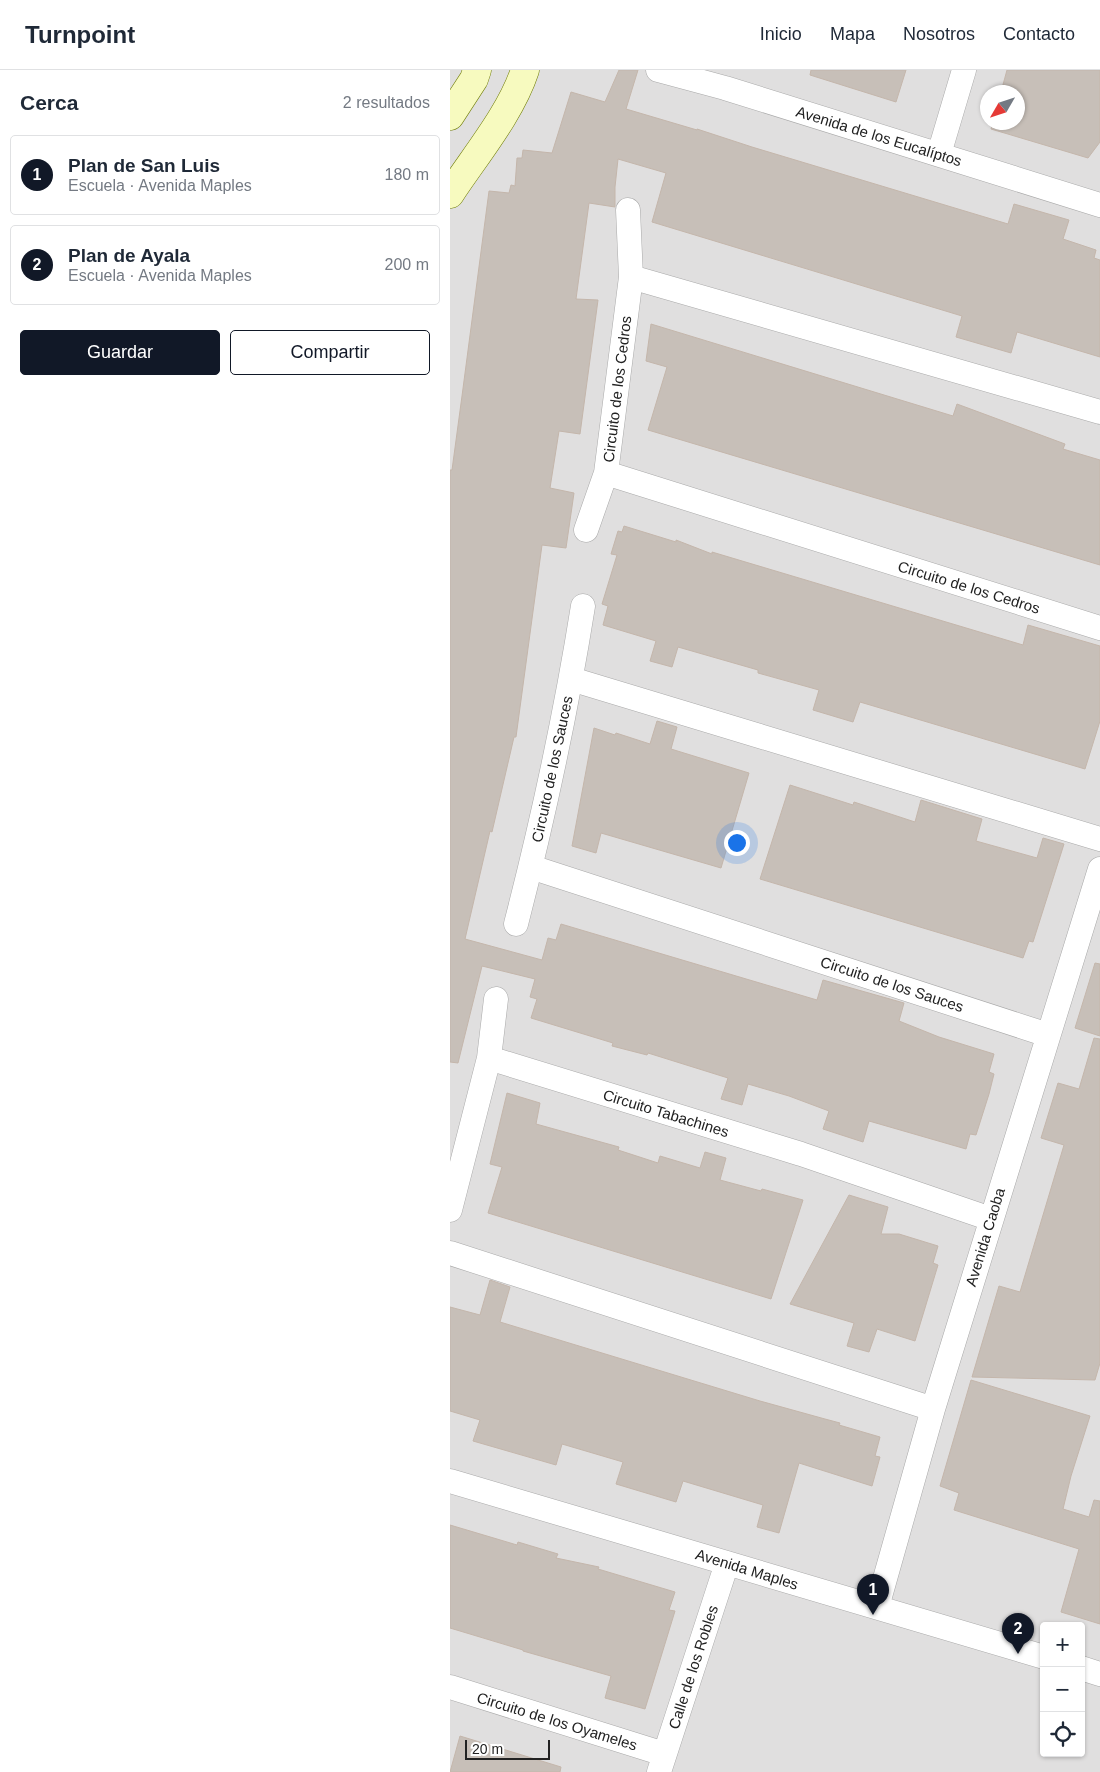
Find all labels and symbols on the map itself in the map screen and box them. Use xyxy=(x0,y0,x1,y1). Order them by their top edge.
north arrow xyxy=(980,85,1025,130)
street label: Avenida de los Eucalíptos xyxy=(794,103,964,169)
street label: Circuito de los Cedros xyxy=(600,315,634,463)
street label: Circuito de los Cedros xyxy=(896,557,1042,617)
street label: Circuito de los Sauces xyxy=(528,694,576,844)
your location xyxy=(724,830,750,856)
street label: Circuito de los Sauces xyxy=(818,953,966,1015)
street label: Circuito Tabachines xyxy=(601,1086,731,1140)
street label: Avenida Caoba xyxy=(962,1185,1008,1288)
street label: Avenida Maples xyxy=(694,1545,800,1593)
pin: 1 xyxy=(857,1574,889,1615)
street label: Calle de los Robles xyxy=(665,1603,721,1731)
pin: 2 xyxy=(1002,1613,1034,1654)
street label: Circuito de los Oyameles xyxy=(475,1688,639,1754)
scale bar xyxy=(465,1737,550,1760)

